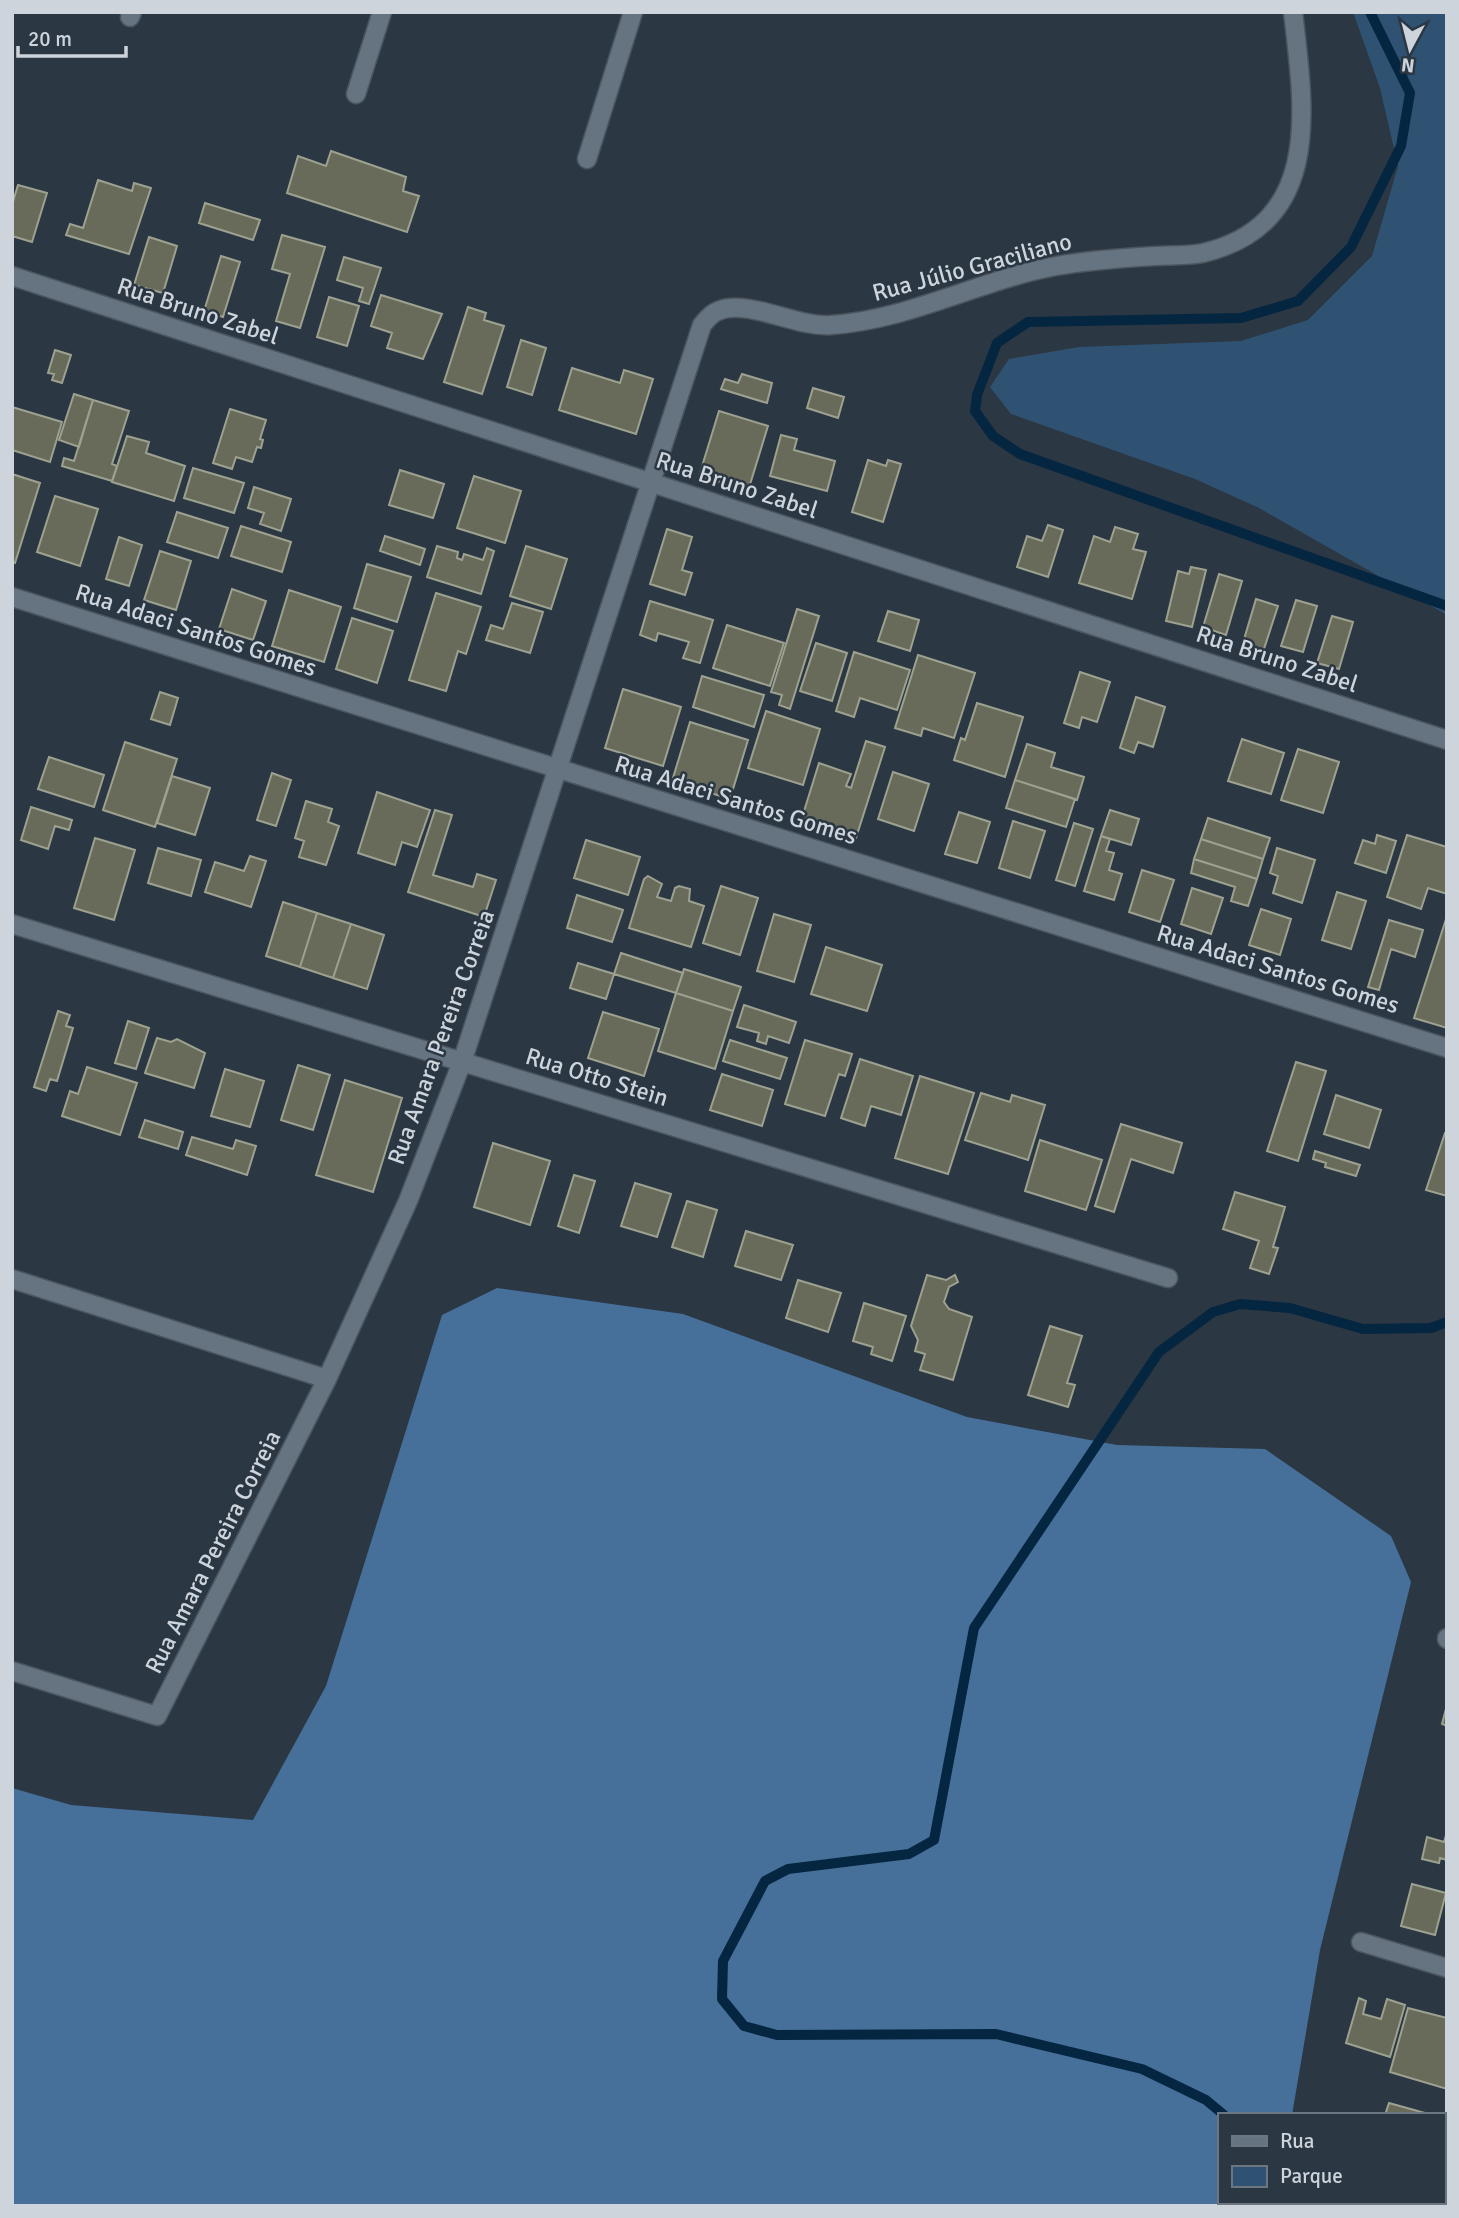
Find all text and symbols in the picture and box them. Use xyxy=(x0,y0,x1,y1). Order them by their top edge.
scale bar xyxy=(18,14,126,58)
north arrow xyxy=(1375,14,1445,84)
text: 20 m xyxy=(28,26,72,52)
text: N xyxy=(1400,52,1416,78)
street label: Rua Júlio Graciliano xyxy=(869,226,1075,308)
street label: Rua Bruno Zabel xyxy=(113,271,283,351)
street label: Rua Bruno Zabel xyxy=(652,445,822,525)
street label: Rua Adaci Santos Gomes xyxy=(72,577,320,683)
street label: Rua Bruno Zabel xyxy=(1192,619,1362,699)
street label: Rua Adaci Santos Gomes xyxy=(611,749,861,851)
street label: Rua Amara Pereira Correia xyxy=(381,905,501,1169)
street label: Rua Adaci Santos Gomes xyxy=(1153,918,1403,1020)
street label: Rua Otto Stein xyxy=(522,1041,672,1113)
street label: Rua Amara Pereira Correia xyxy=(139,1425,287,1679)
legend xyxy=(1218,2113,1445,2204)
text: Rua xyxy=(1280,2128,1314,2154)
text: Parque xyxy=(1280,2163,1343,2189)

